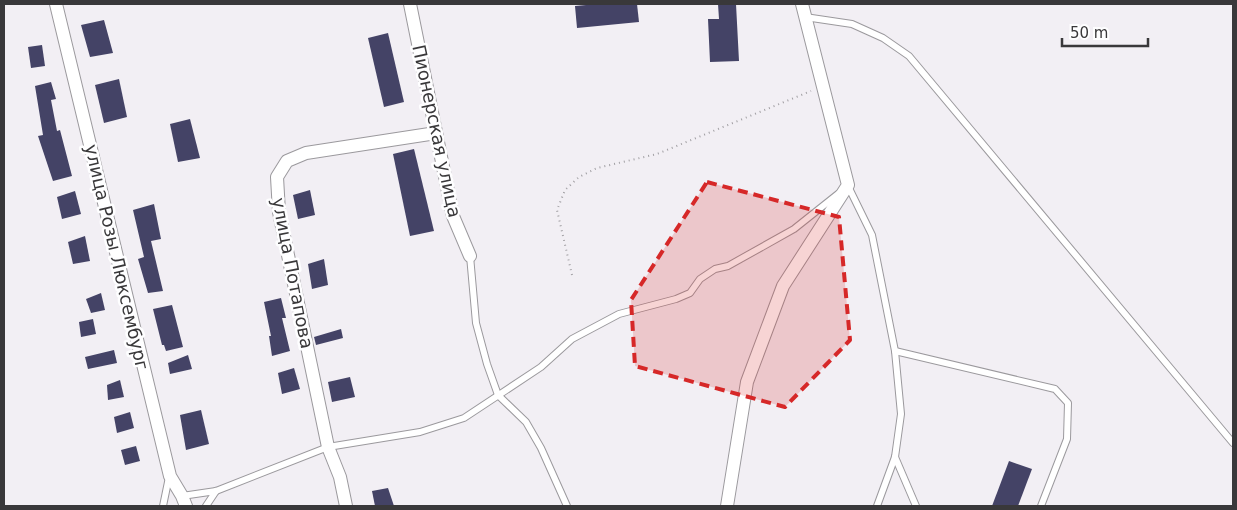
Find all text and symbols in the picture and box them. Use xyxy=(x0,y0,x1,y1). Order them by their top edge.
scale bar xyxy=(1062,15,1148,47)
text: 50 m xyxy=(1070,24,1108,42)
street label: Пионерская улица xyxy=(408,43,466,219)
street label: улица Розы Люксембург xyxy=(81,142,153,372)
street label: улица Потапова xyxy=(268,196,318,350)

